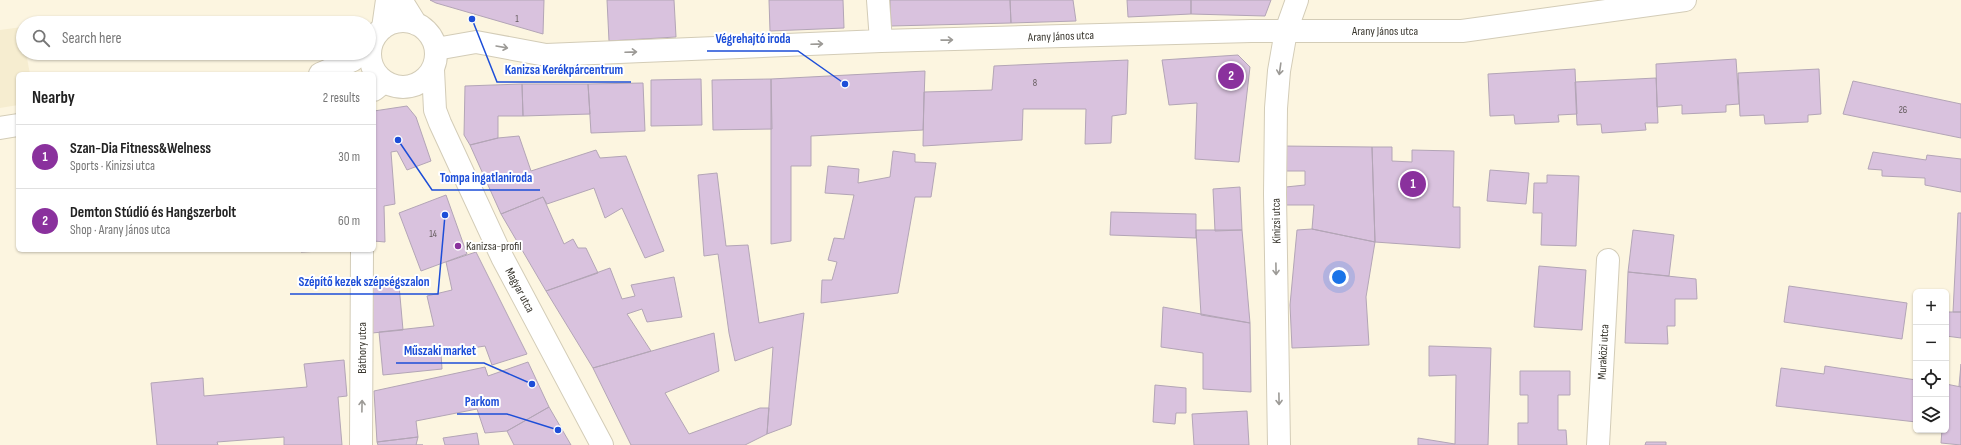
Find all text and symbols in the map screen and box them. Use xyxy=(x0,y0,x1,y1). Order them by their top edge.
house number: 1 xyxy=(515,13,519,25)
search box xyxy=(16,16,376,60)
street label: Arany János utca xyxy=(1351,24,1418,39)
callout: Végrehajtó iroda xyxy=(707,26,798,51)
icon: search xyxy=(30,27,52,49)
street label: Arany János utca xyxy=(1027,28,1095,45)
text: Search here xyxy=(62,29,122,48)
text: Végrehajtó iroda xyxy=(715,31,791,47)
one-way arrow xyxy=(940,36,953,43)
one-way arrow xyxy=(810,40,823,47)
one-way arrow xyxy=(495,44,508,52)
one-way arrow xyxy=(624,48,637,55)
callout: Kanizsa Kerékpárcentrum xyxy=(497,57,631,82)
pin: 2 xyxy=(1218,61,1244,91)
text: Kanizsa Kerékpárcentrum xyxy=(505,62,624,78)
one-way arrow xyxy=(1276,63,1284,76)
house number: 8 xyxy=(1033,77,1037,89)
text: Nearby xyxy=(32,88,75,108)
text: 2 results xyxy=(323,90,360,106)
house number: 26 xyxy=(1899,104,1907,116)
text: Szan-Dia Fitness&Welness xyxy=(70,139,211,158)
text: 1 xyxy=(42,149,48,165)
text: 30 m xyxy=(338,149,360,165)
text: Sports · Kinizsi utca xyxy=(70,158,155,174)
callout: Tompa ingatlaniroda xyxy=(432,165,540,190)
pin: 1 xyxy=(1400,169,1426,199)
text: Tompa ingatlaniroda xyxy=(440,170,532,186)
street label: Kinizsi utca xyxy=(1269,198,1284,244)
text: Demton Stúdió és Hangszerbolt xyxy=(70,203,236,222)
text: 2 xyxy=(42,213,48,229)
text: 60 m xyxy=(338,213,360,229)
text: Shop · Arany János utca xyxy=(70,222,170,238)
house number: 14 xyxy=(429,228,437,240)
place label: Kanizsa-profil xyxy=(466,239,522,254)
marker: Kanizsa-profil xyxy=(453,241,463,251)
one-way arrow xyxy=(1273,262,1280,275)
street label: Magyar utca xyxy=(502,265,538,316)
your location xyxy=(1329,267,1349,287)
callout: Szépítő kezek szépségszalon xyxy=(290,269,438,294)
text: Szépítő kezek szépségszalon xyxy=(298,274,430,290)
map controls xyxy=(1913,289,1949,433)
button: + xyxy=(1913,289,1949,325)
street label: Báthory utca xyxy=(355,322,370,374)
street label: Muraközi utca xyxy=(1595,324,1612,380)
button: − xyxy=(1913,325,1949,361)
callout: Műszaki market xyxy=(396,338,484,363)
text: Műszaki market xyxy=(404,343,477,359)
button: locate xyxy=(1913,361,1949,397)
callout: Parkom xyxy=(457,389,507,414)
one-way arrow xyxy=(1275,392,1283,405)
text: Parkom xyxy=(465,394,500,410)
button: layers xyxy=(1913,397,1949,433)
one-way arrow xyxy=(358,400,366,413)

